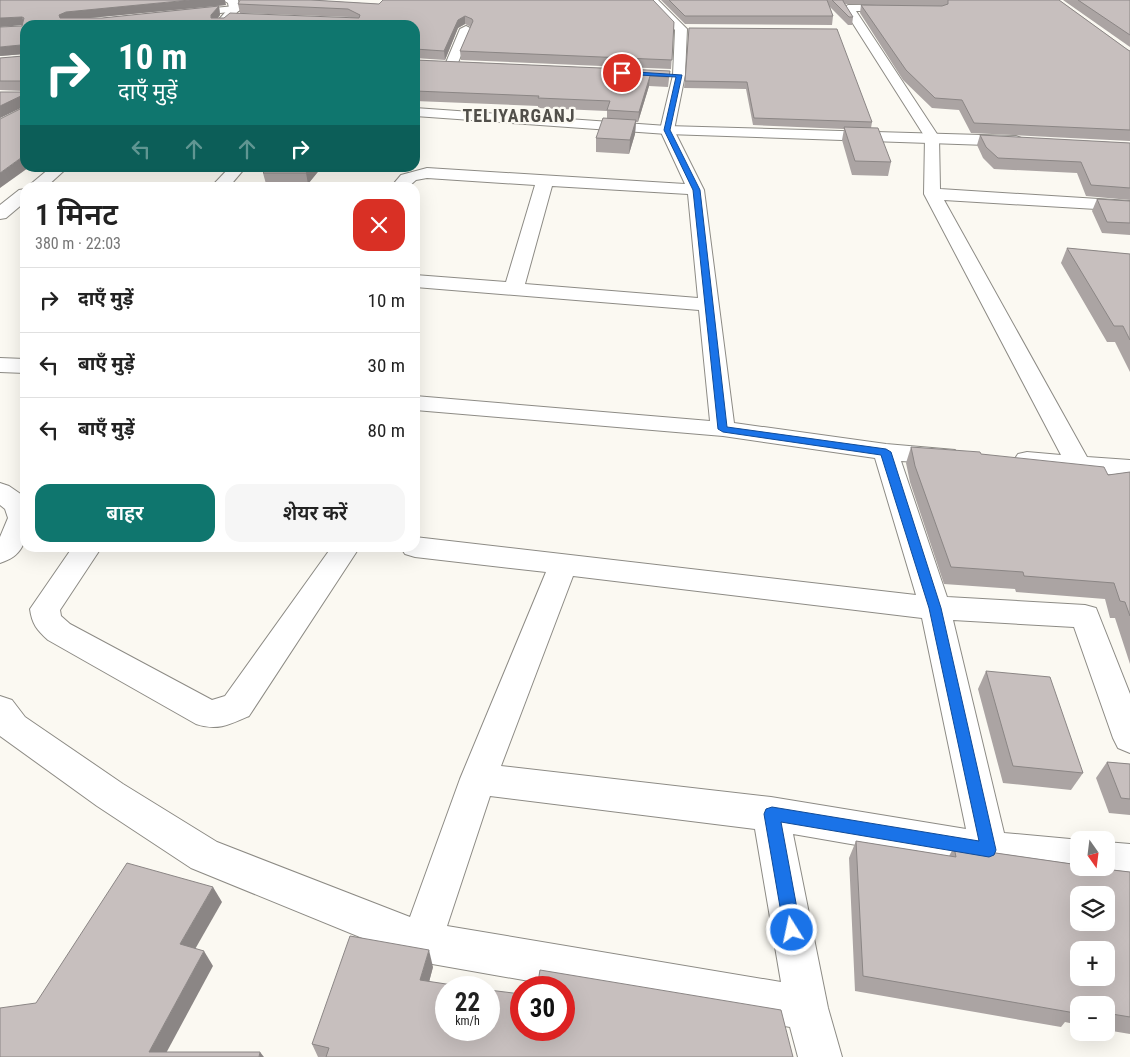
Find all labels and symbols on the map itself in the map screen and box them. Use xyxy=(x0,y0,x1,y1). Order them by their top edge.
pin xyxy=(601,52,643,94)
district label: TELIYARGANJ xyxy=(462,105,576,126)
north arrow xyxy=(1070,831,1115,876)
position arrow xyxy=(765,903,817,955)
speed limit sign: 30 xyxy=(510,976,575,1041)

